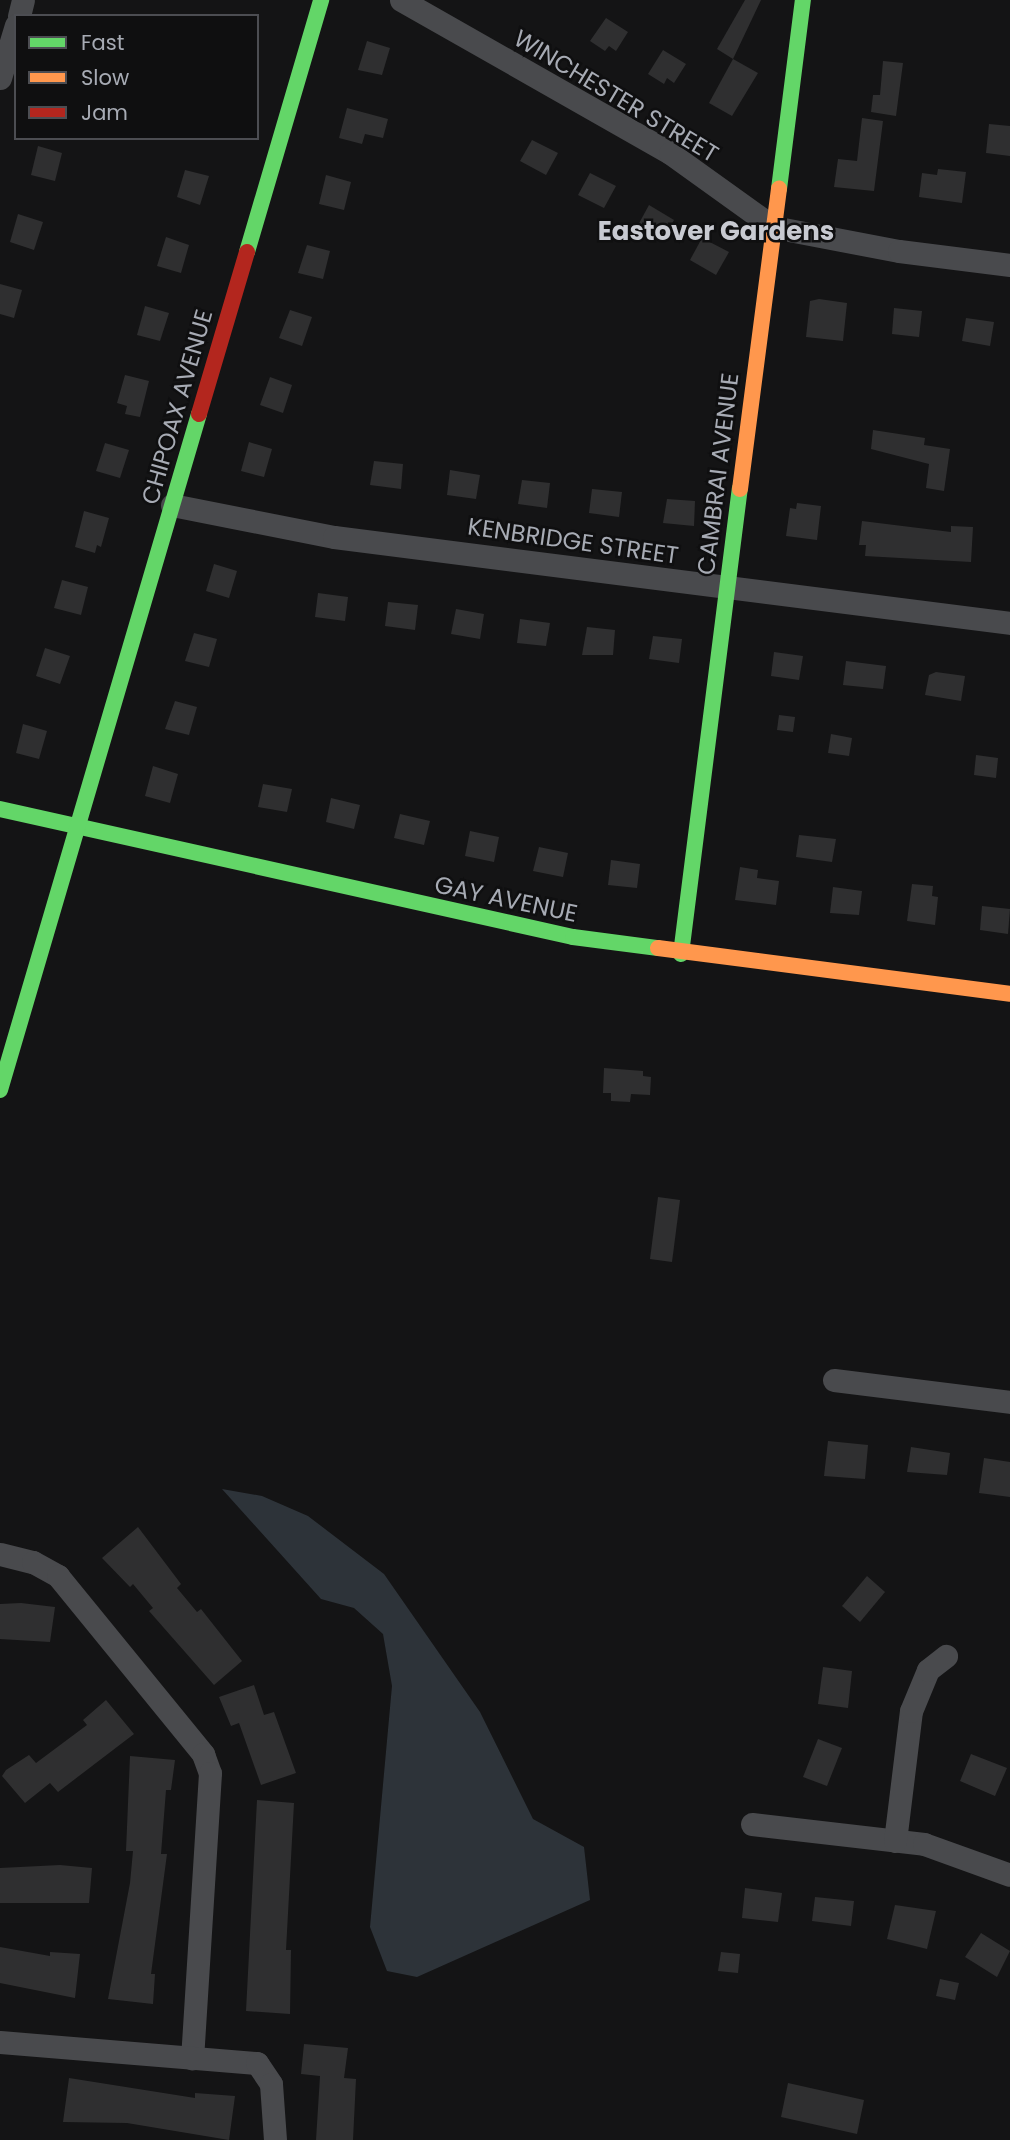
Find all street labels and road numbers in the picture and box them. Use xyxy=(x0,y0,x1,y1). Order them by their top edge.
street label: WINCHESTER STREET xyxy=(509,24,723,168)
street label: CHIPOAX AVENUE xyxy=(135,306,219,508)
street label: CAMBRAI AVENUE xyxy=(691,371,745,577)
street label: KENBRIDGE STREET xyxy=(466,512,680,570)
street label: GAY AVENUE xyxy=(432,870,580,928)

